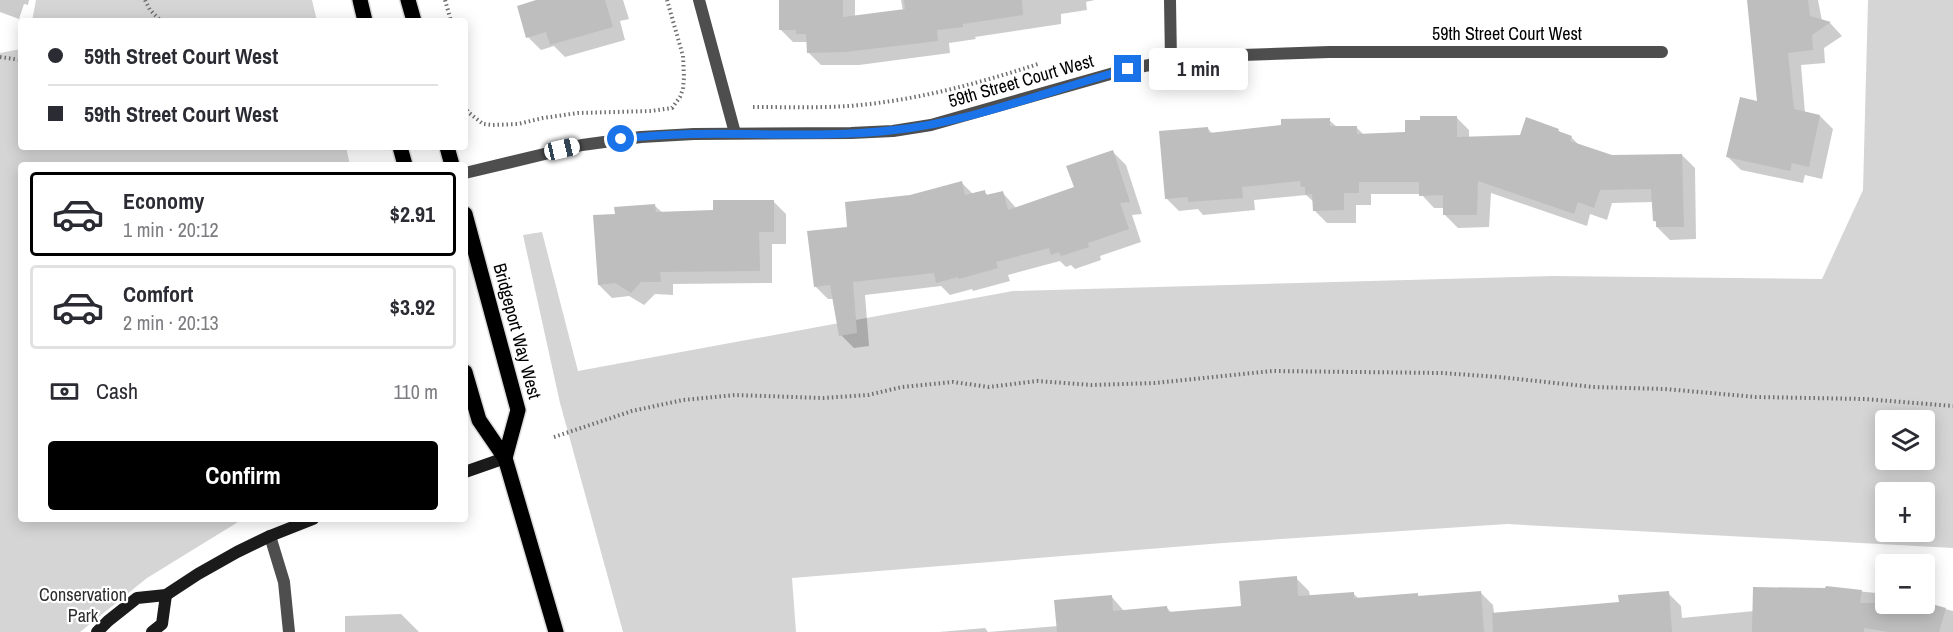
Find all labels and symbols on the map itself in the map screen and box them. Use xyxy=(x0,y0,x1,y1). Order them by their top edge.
street label: 59th Street Court West xyxy=(1432,21,1582,46)
street label: 59th Street Court West xyxy=(945,48,1096,113)
callout: 1 min xyxy=(1149,48,1248,90)
route end xyxy=(1114,55,1141,82)
route start xyxy=(607,125,634,152)
car xyxy=(542,136,582,162)
street label: Bridgeport Way West xyxy=(487,260,548,401)
park label: Conservation Park xyxy=(39,582,127,628)

